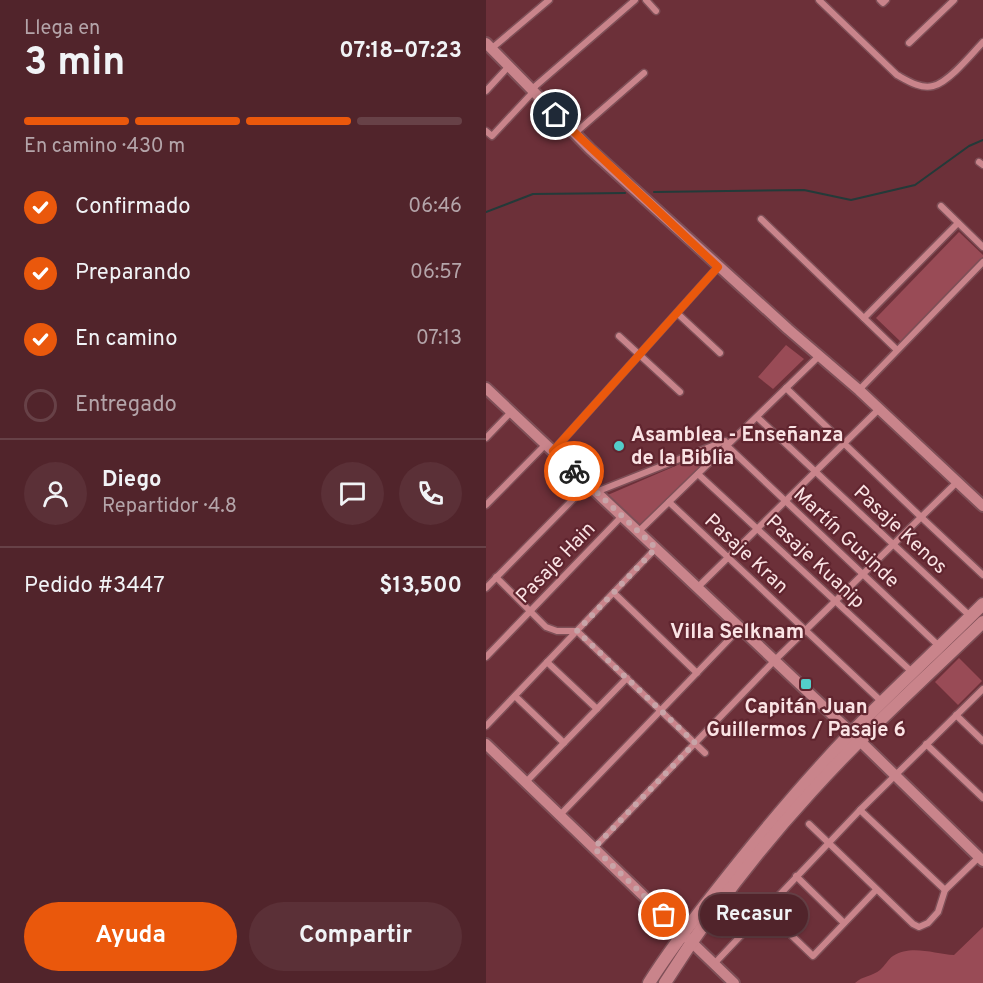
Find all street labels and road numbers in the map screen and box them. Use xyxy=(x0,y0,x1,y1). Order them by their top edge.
street label: Pasaje Kenos xyxy=(847,480,952,581)
street label: Martín Gusinde xyxy=(787,483,904,594)
street label: Pasaje Kran xyxy=(698,509,793,600)
street label: Pasaje Kuanip xyxy=(760,510,870,615)
street label: Pasaje Hain xyxy=(511,517,602,610)

